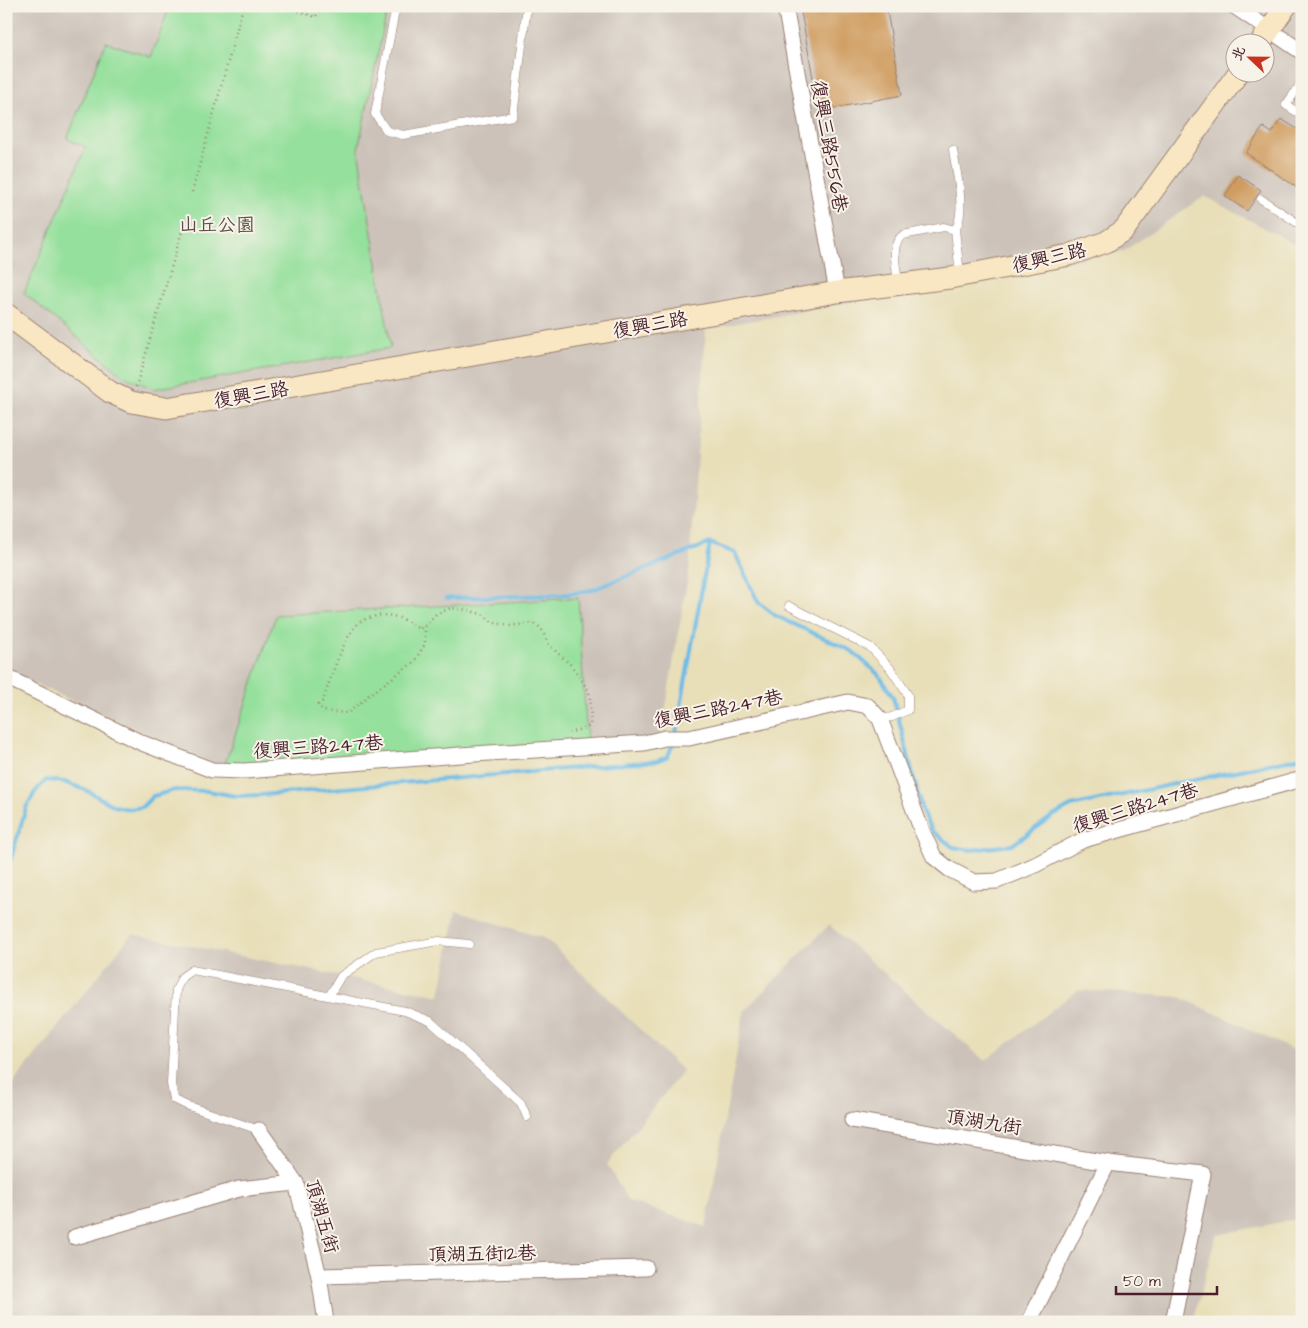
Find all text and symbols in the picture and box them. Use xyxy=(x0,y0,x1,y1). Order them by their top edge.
north arrow xyxy=(1226,32,1276,82)
text: 北 xyxy=(1227,43,1251,64)
street label: 復興三路556巷 xyxy=(804,78,853,215)
park label: 山丘公園 xyxy=(179,212,255,239)
street label: 復興三路 xyxy=(1009,237,1089,280)
street label: 復興三路 xyxy=(610,306,690,345)
street label: 復興三路 xyxy=(211,376,291,415)
street label: 復興三路247巷 xyxy=(652,684,785,735)
street label: 復興三路247巷 xyxy=(252,729,384,766)
street label: 復興三路247巷 xyxy=(1069,776,1202,840)
street label: 頂湖九街 xyxy=(944,1103,1023,1142)
street label: 頂湖五街 xyxy=(298,1176,345,1257)
street label: 頂湖五街12巷 xyxy=(428,1240,536,1269)
scale bar xyxy=(1116,1263,1217,1295)
text: 50 m xyxy=(1123,1271,1161,1292)

